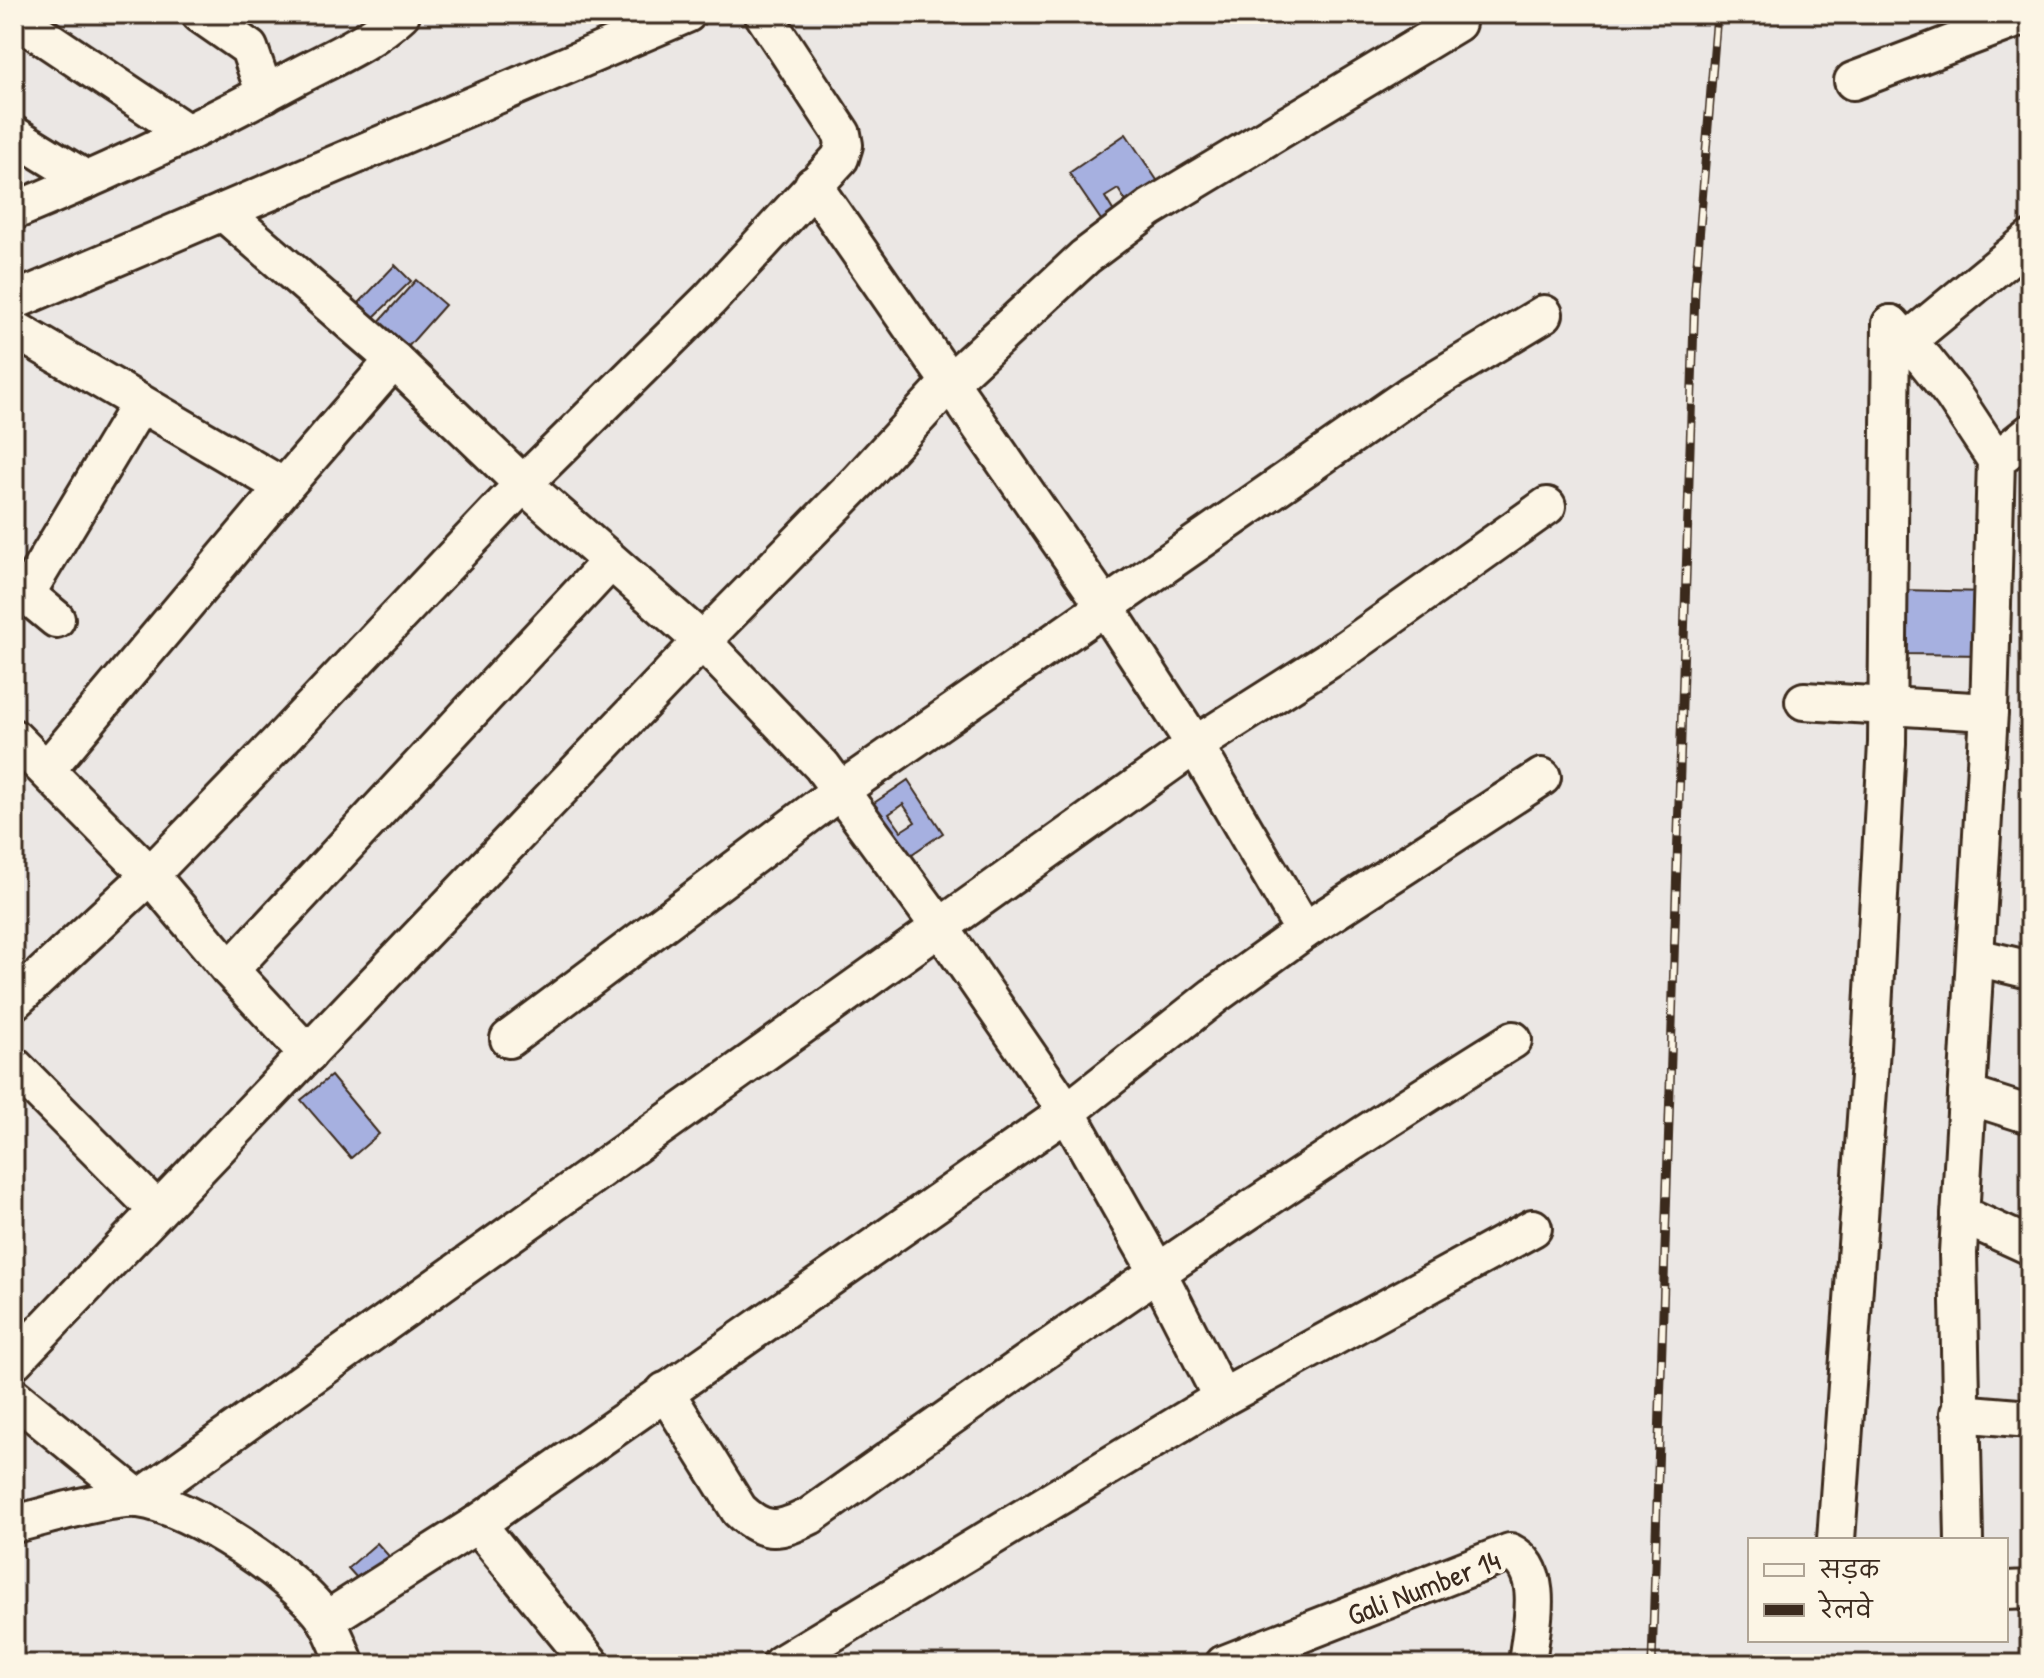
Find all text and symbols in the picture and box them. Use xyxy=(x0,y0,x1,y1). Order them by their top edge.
legend xyxy=(1748,1538,2008,1642)
street label: Gali Number 14 xyxy=(1341,1540,1506,1635)
text: सड़क xyxy=(1818,1553,1881,1585)
text: रेलवे xyxy=(1817,1590,1874,1625)

